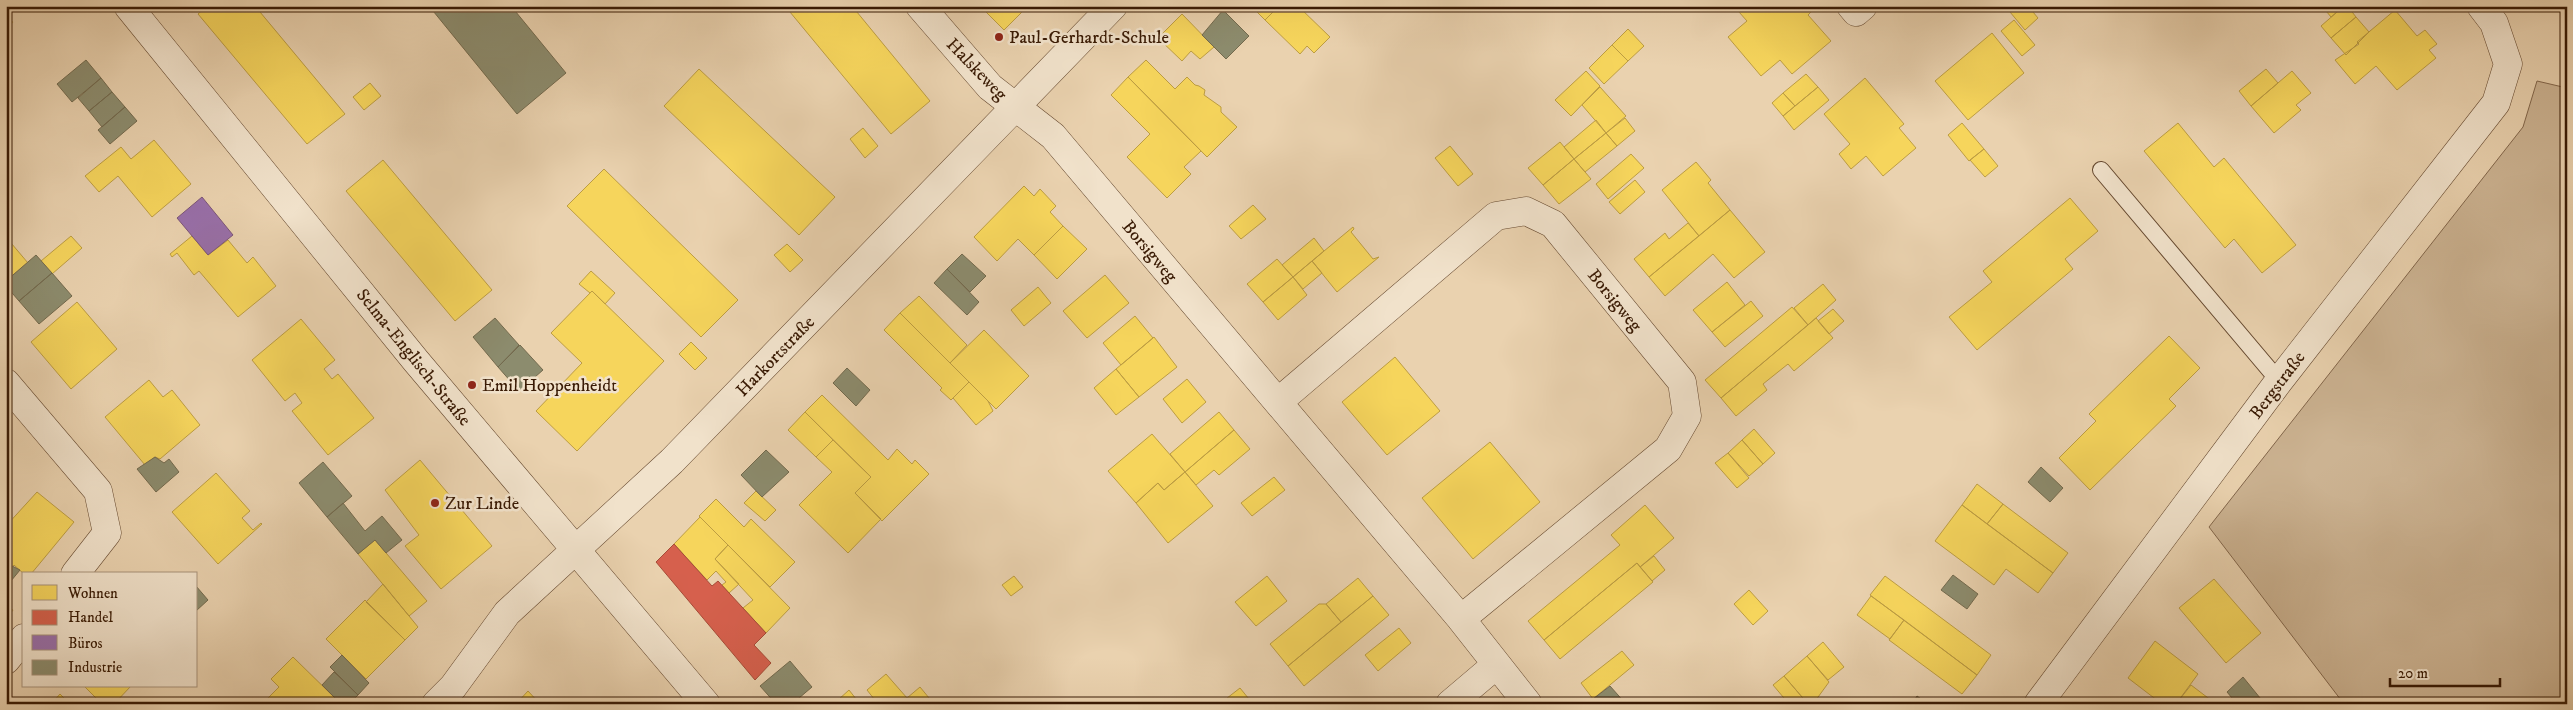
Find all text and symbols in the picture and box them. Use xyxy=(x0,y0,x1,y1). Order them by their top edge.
place label: Paul-Gerhardt-Schule xyxy=(1009,27,1169,49)
marker: Paul-Gerhardt-Schule xyxy=(993,31,1005,43)
street label: Halskeweg xyxy=(941,34,1011,106)
street label: Borsigweg xyxy=(1117,216,1182,287)
street label: Borsigweg xyxy=(1582,265,1646,337)
street label: Selma-Englisch-Straße xyxy=(351,285,475,431)
street label: Harkortstraße xyxy=(732,312,820,402)
street label: Bergstraße xyxy=(2245,348,2310,424)
place label: Emil Hoppenheidt xyxy=(482,375,617,397)
marker: Emil Hoppenheidt xyxy=(466,379,478,391)
place label: Zur Linde xyxy=(445,493,519,515)
marker: Zur Linde xyxy=(429,497,441,509)
legend xyxy=(22,572,198,688)
text: Wohnen xyxy=(67,584,118,603)
text: Handel xyxy=(68,608,113,627)
text: Büros xyxy=(68,634,103,653)
scale bar xyxy=(2390,655,2500,687)
text: Industrie xyxy=(68,658,122,677)
text: 20 m xyxy=(2398,664,2428,683)

